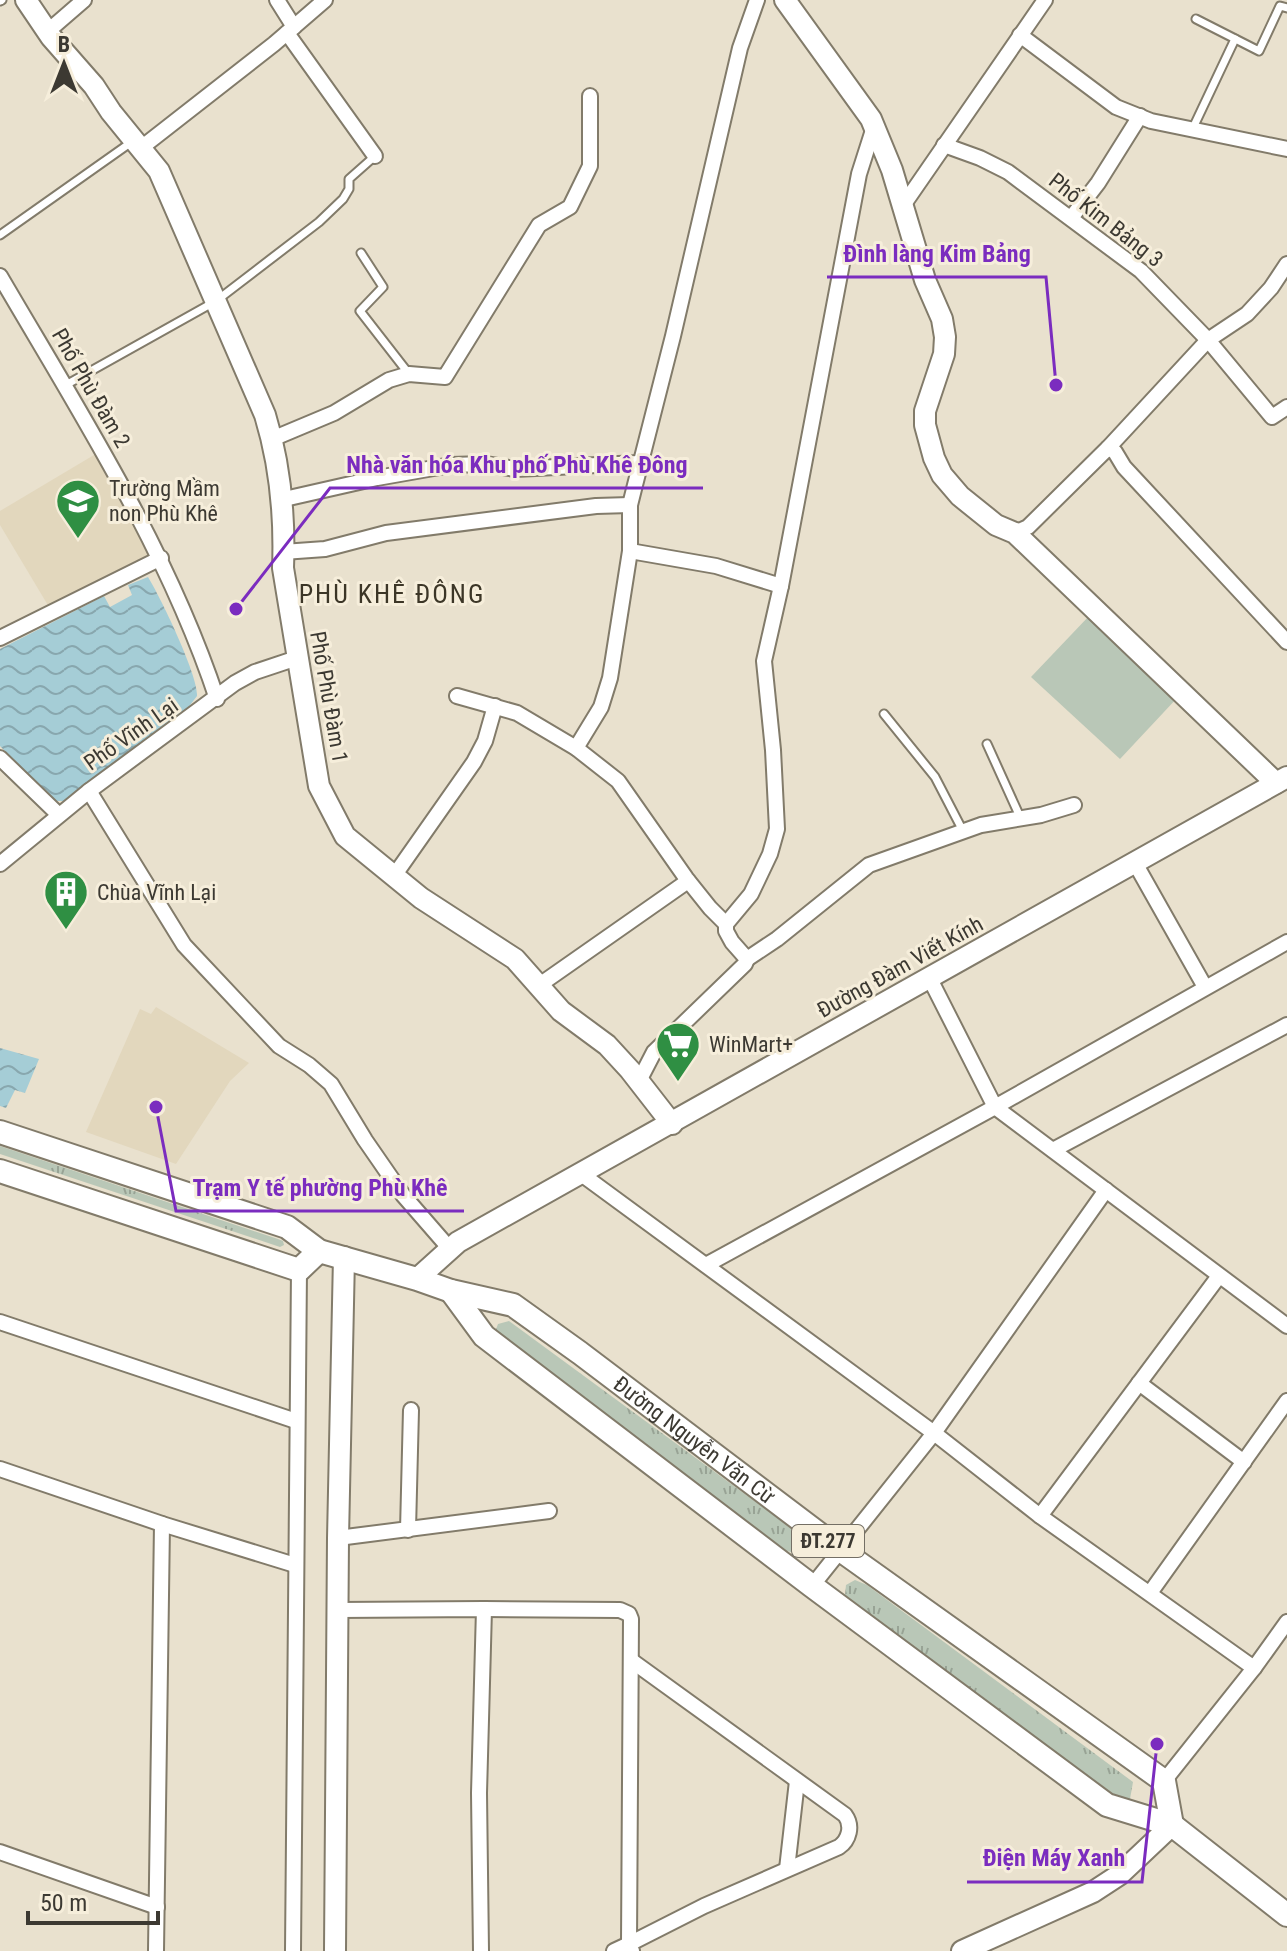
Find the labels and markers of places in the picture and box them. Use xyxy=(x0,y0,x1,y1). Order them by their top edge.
callout: Đình làng Kim Bảng xyxy=(827,229,1046,277)
callout: Nhà văn hóa Khu phố Phù Khê Đông xyxy=(330,440,703,488)
place label: Trường Mầm non Phù Khê xyxy=(109,476,220,526)
school or university icon: Trường Mầm non Phù Khê xyxy=(54,477,102,540)
building icon: Chùa Vĩnh Lại xyxy=(42,868,90,931)
place label: Chùa Vĩnh Lại xyxy=(97,880,216,905)
supermarket icon: WinMart+ xyxy=(654,1020,702,1083)
place label: WinMart+ xyxy=(709,1032,793,1057)
callout: Trạm Y tế phường Phù Khê xyxy=(176,1163,464,1211)
callout: Điện Máy Xanh xyxy=(967,1834,1142,1882)

